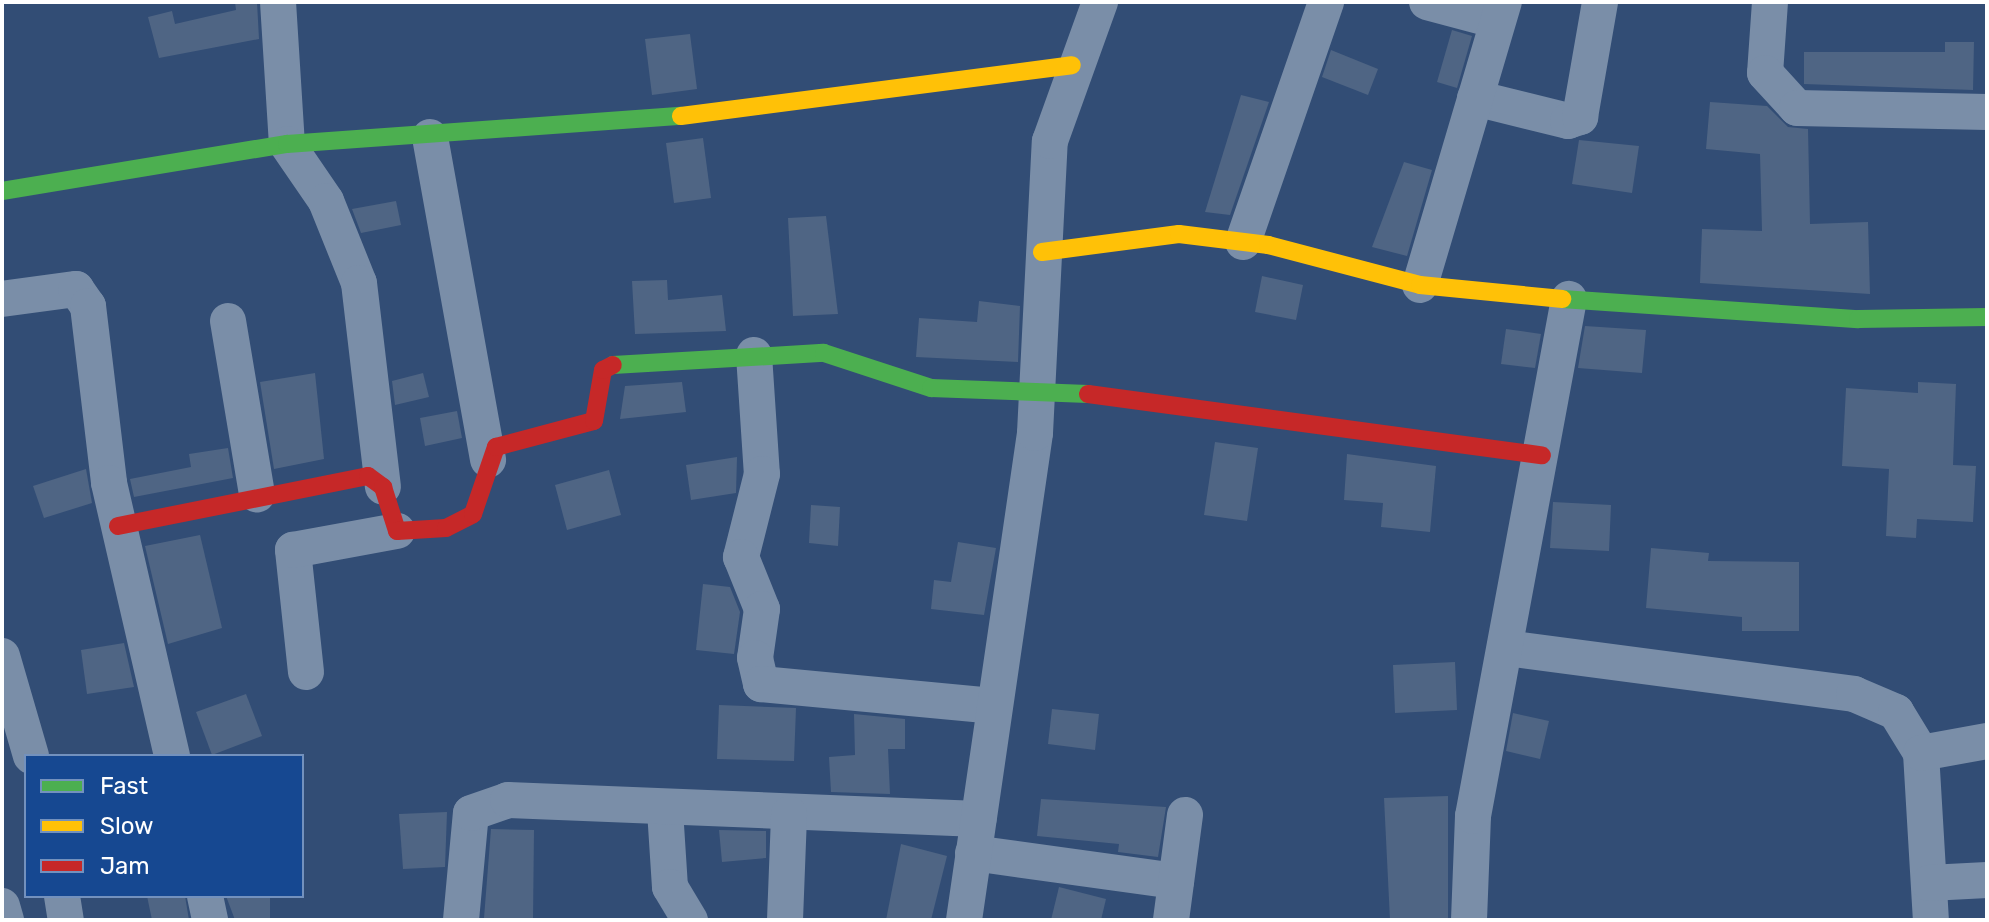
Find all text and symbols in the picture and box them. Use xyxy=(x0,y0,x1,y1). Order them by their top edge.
legend xyxy=(24,754,304,898)
text: Fast xyxy=(100,772,148,800)
text: Slow xyxy=(100,812,153,840)
text: Jam xyxy=(100,852,150,880)

